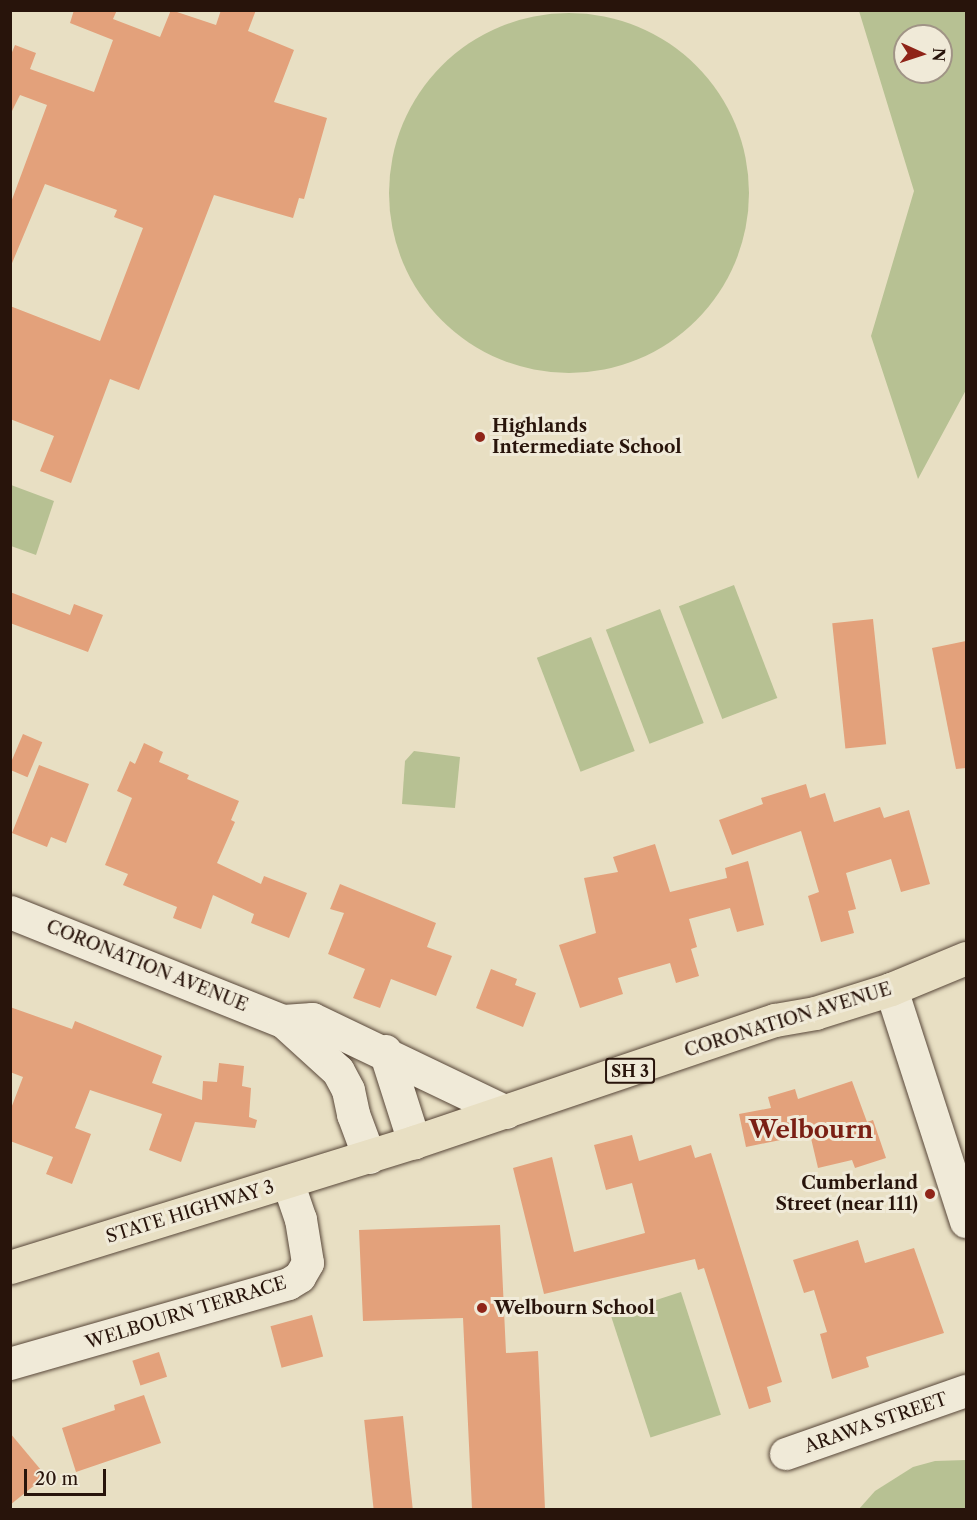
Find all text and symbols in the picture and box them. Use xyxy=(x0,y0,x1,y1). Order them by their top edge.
north arrow xyxy=(893,24,953,84)
text: N xyxy=(929,47,949,62)
place label: Highlands Intermediate School xyxy=(492,416,682,458)
marker: Highlands Intermediate School xyxy=(473,430,487,444)
street label: CORONATION AVENUE xyxy=(43,916,251,1016)
street label: CORONATION AVENUE xyxy=(682,978,894,1062)
road number: SH 3 xyxy=(604,1058,656,1084)
district label: Welbourn xyxy=(749,1116,873,1144)
place label: Cumberland Street (near 111) xyxy=(775,1173,918,1216)
street label: STATE HIGHWAY 3 xyxy=(103,1176,277,1248)
marker: Cumberland Street (near 111) xyxy=(923,1187,937,1201)
street label: WELBOURN TERRACE xyxy=(83,1272,289,1354)
place label: Welbourn School xyxy=(494,1297,655,1319)
marker: Welbourn School xyxy=(475,1301,489,1315)
street label: ARAWA STREET xyxy=(801,1388,951,1458)
scale bar xyxy=(27,1457,110,1495)
text: 20 m xyxy=(35,1468,78,1490)

